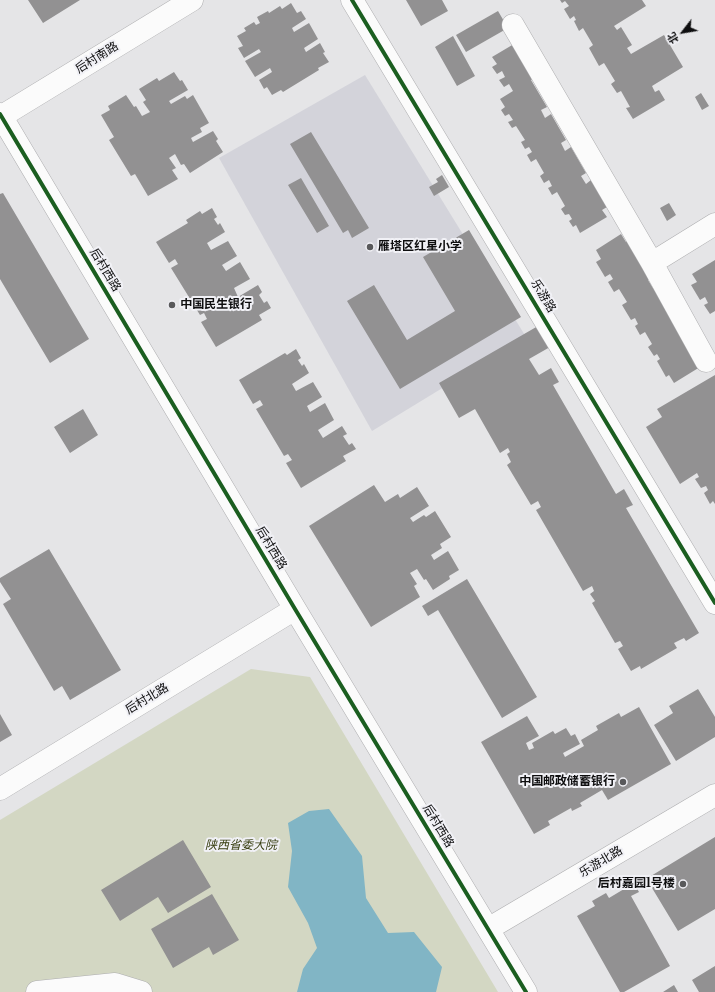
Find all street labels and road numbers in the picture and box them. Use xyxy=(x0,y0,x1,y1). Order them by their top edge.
street label: 后村南路 xyxy=(73,39,121,77)
street label: 后村西路 xyxy=(86,246,124,294)
street label: 乐游路 xyxy=(528,277,558,315)
street label: 后村西路 xyxy=(252,524,290,572)
street label: 后村北路 xyxy=(123,680,171,718)
street label: 后村西路 xyxy=(419,802,457,850)
street label: 乐游北路 xyxy=(577,843,625,881)

